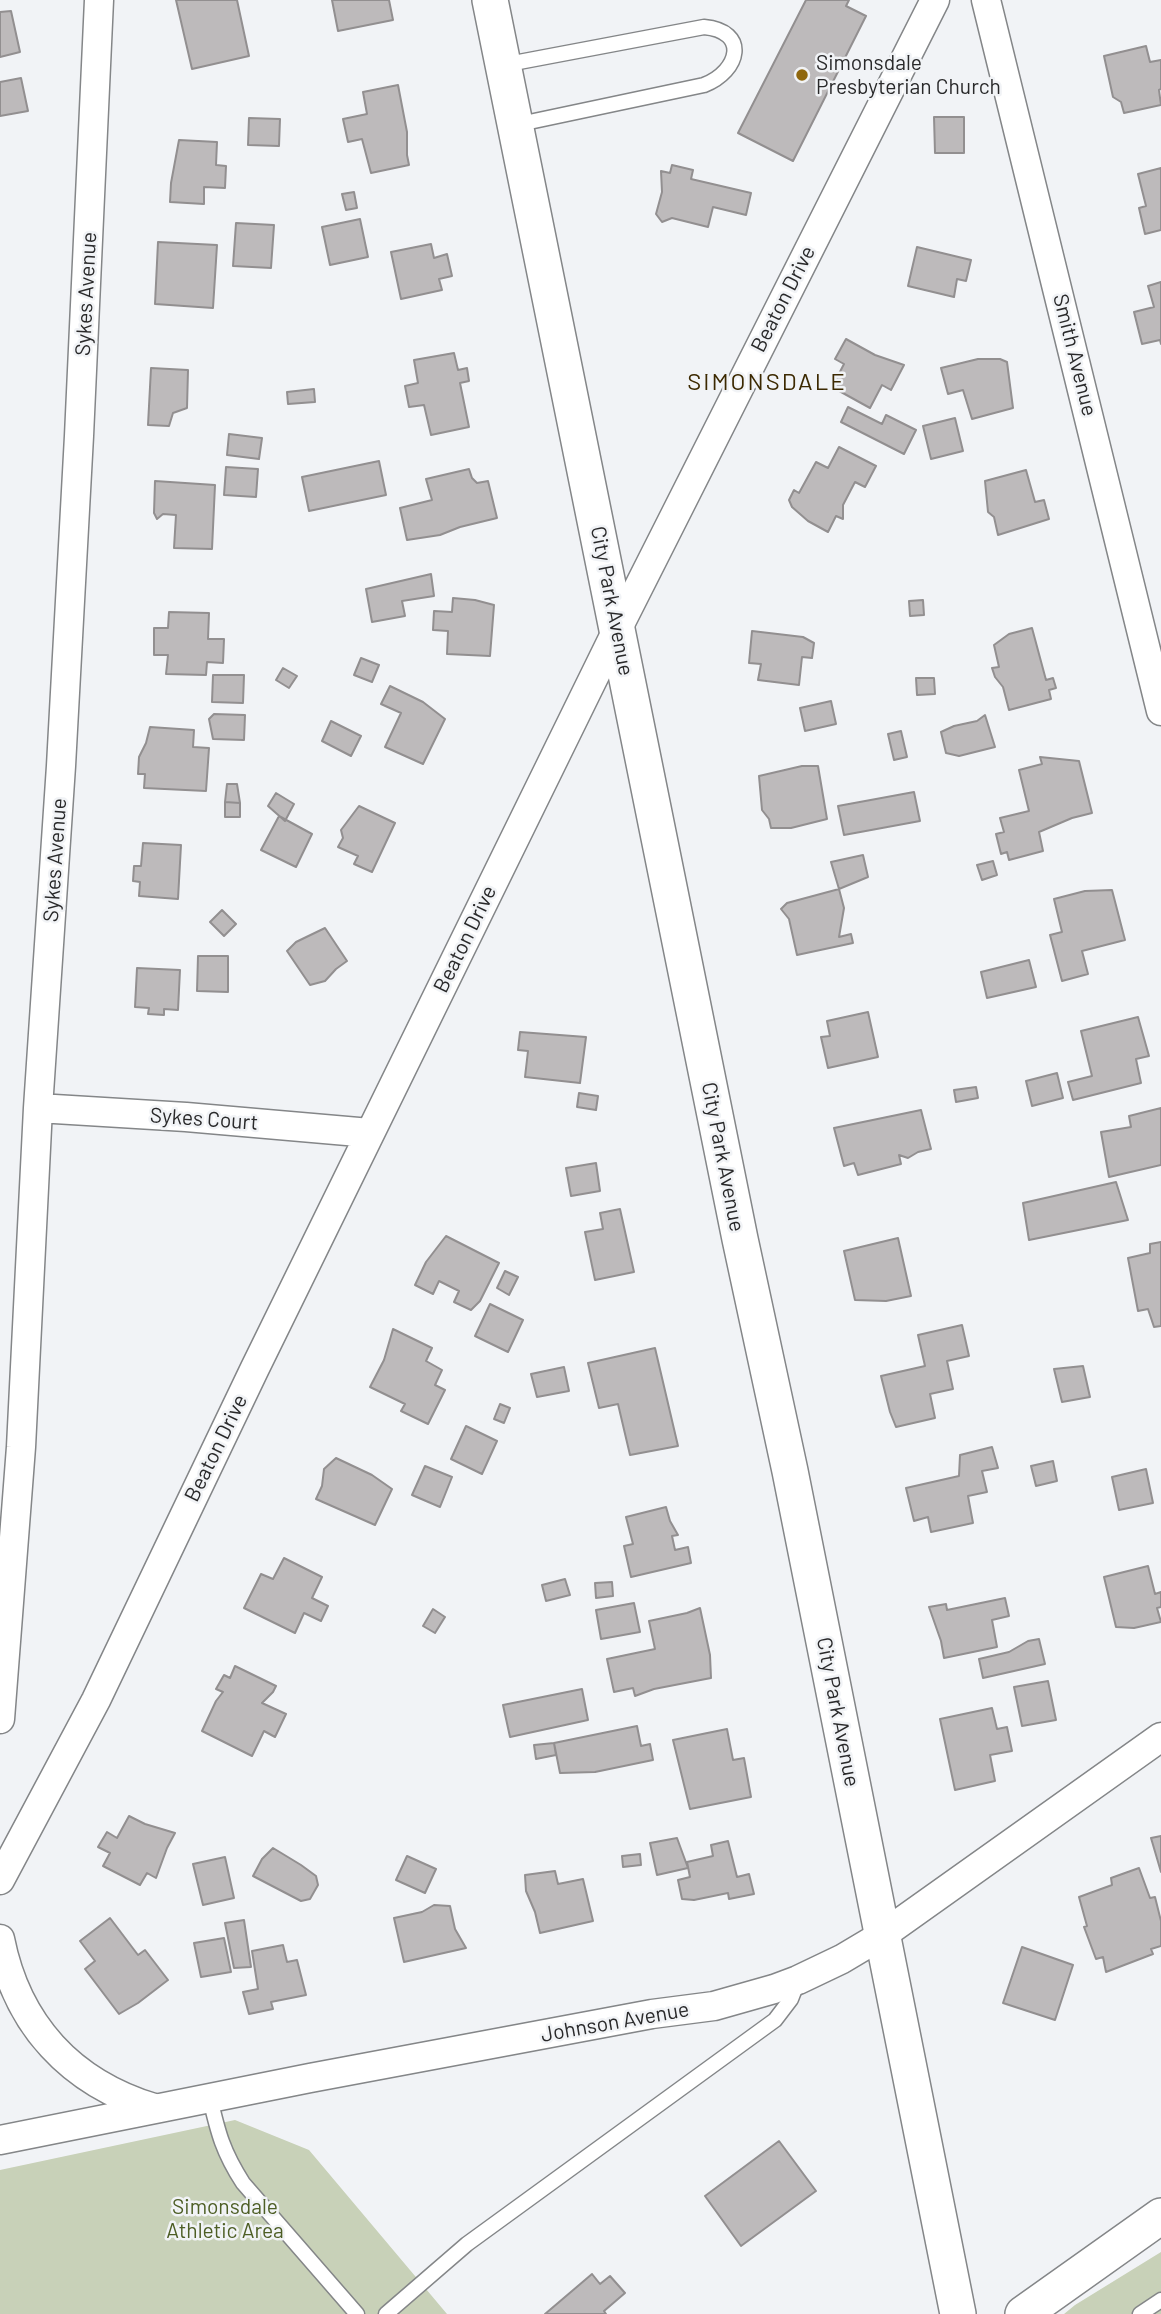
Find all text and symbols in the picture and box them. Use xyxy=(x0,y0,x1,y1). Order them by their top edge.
place label: Simonsdale Presbyterian Church xyxy=(816,50,1001,100)
marker: Simonsdale Presbyterian Church xyxy=(794,67,810,83)
street label: Sykes Avenue xyxy=(70,231,102,357)
street label: Beaton Drive xyxy=(745,242,821,356)
street label: Smith Avenue xyxy=(1048,291,1102,419)
district label: SIMONSDALE xyxy=(688,368,846,396)
street label: City Park Avenue xyxy=(585,524,639,678)
street label: Sykes Avenue xyxy=(38,797,72,923)
street label: Beaton Drive xyxy=(428,881,502,997)
street label: City Park Avenue xyxy=(696,1080,750,1234)
street label: Sykes Court xyxy=(149,1103,259,1135)
street label: Beaton Drive xyxy=(179,1390,253,1506)
street label: City Park Avenue xyxy=(811,1635,865,1789)
street label: Johnson Avenue xyxy=(539,1997,691,2047)
park label: Simonsdale Athletic Area xyxy=(166,2194,284,2244)

